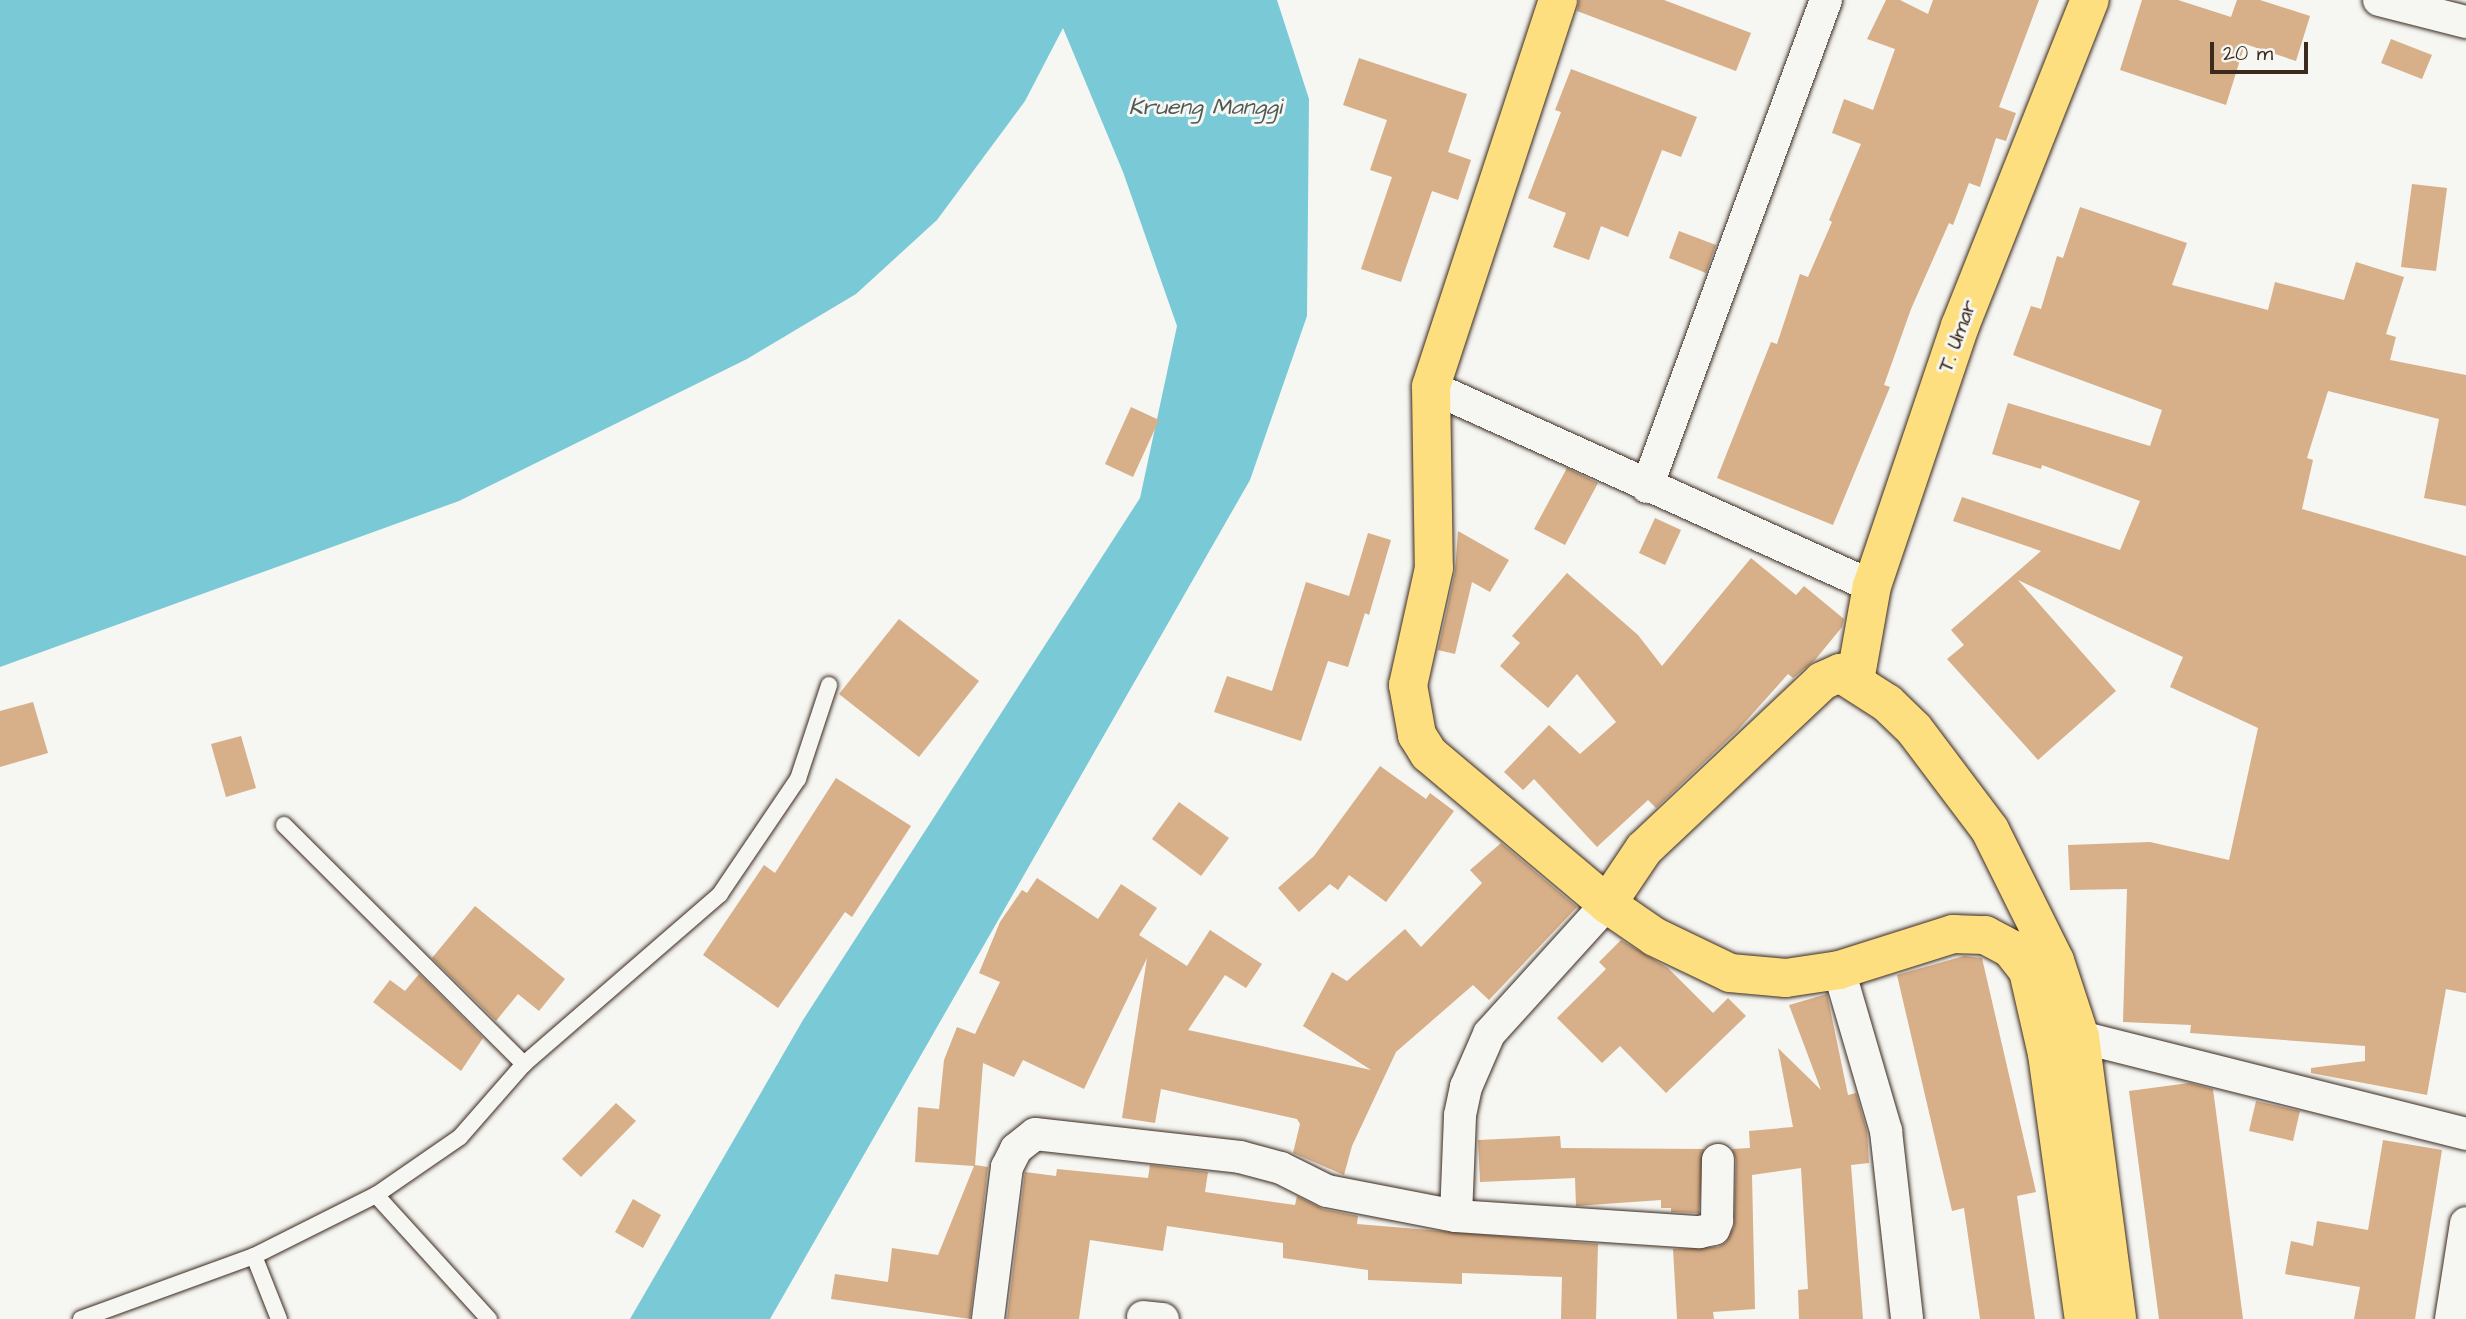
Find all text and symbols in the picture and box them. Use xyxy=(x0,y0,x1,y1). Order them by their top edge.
scale bar xyxy=(2214,28,2312,72)
text: 20 m xyxy=(2223,39,2273,68)
water label: Krueng Manggi xyxy=(1129,93,1281,121)
street label: T. Umar xyxy=(1933,297,1983,375)

